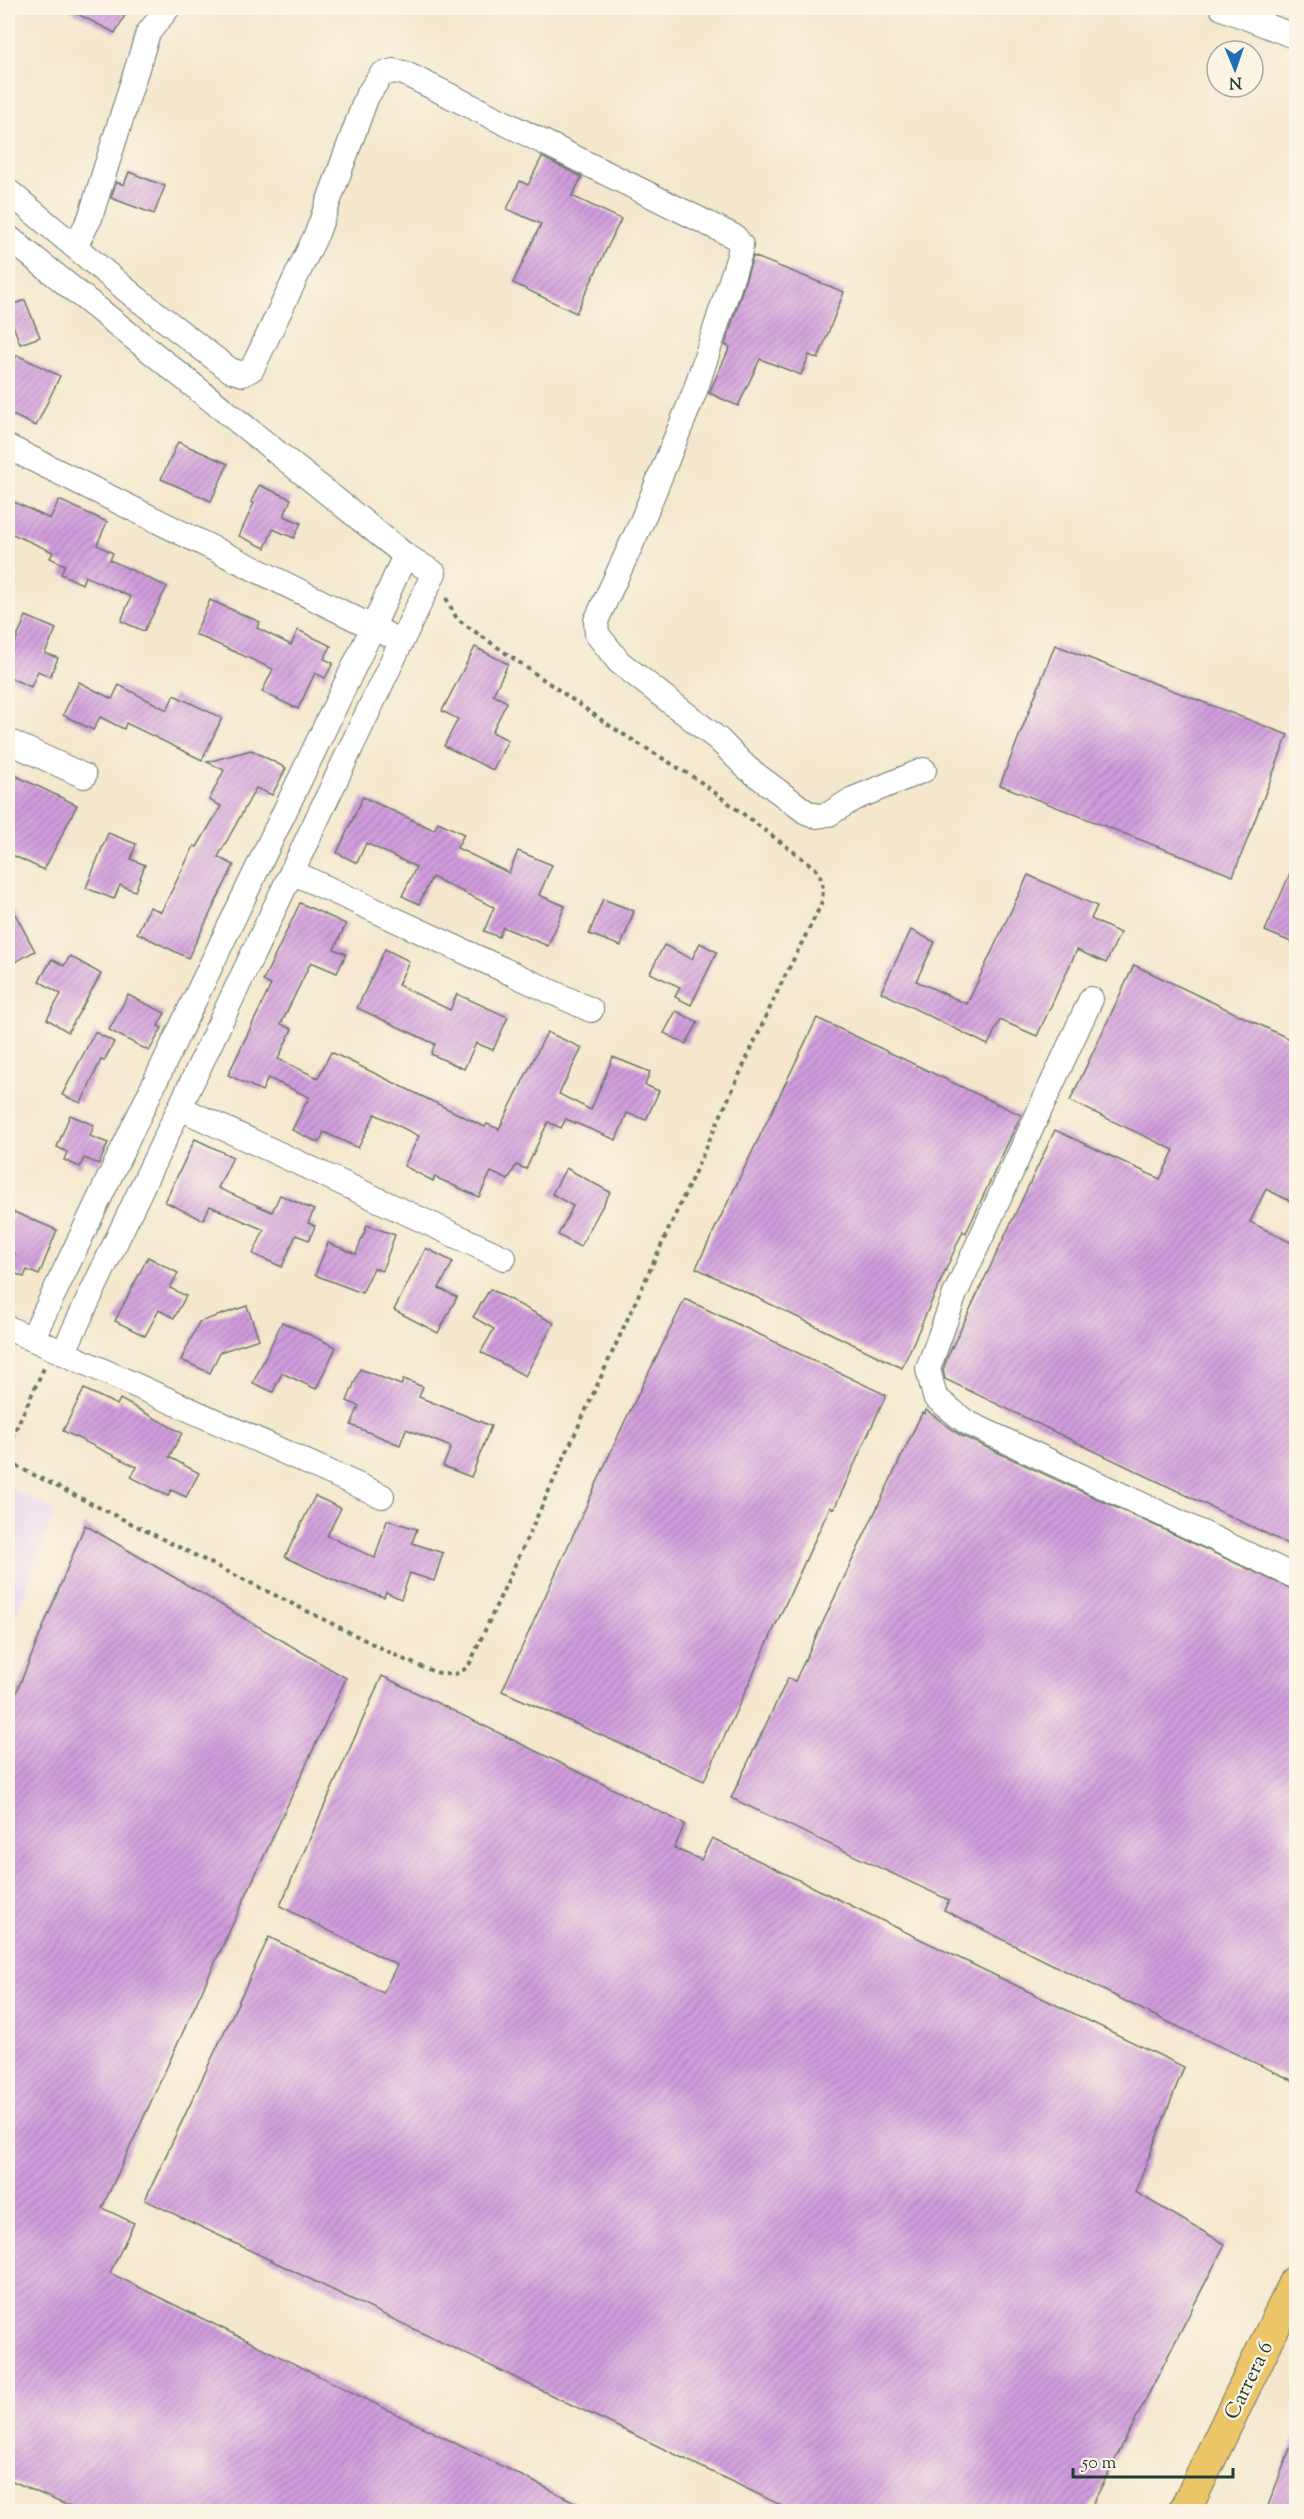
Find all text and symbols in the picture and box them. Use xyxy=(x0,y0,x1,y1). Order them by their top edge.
north arrow xyxy=(1205,39,1265,99)
text: N xyxy=(1228,70,1242,93)
street label: Carrera 6 xyxy=(1218,2337,1282,2425)
scale bar xyxy=(1073,2441,1234,2479)
text: 50 m xyxy=(1081,2451,1117,2477)

